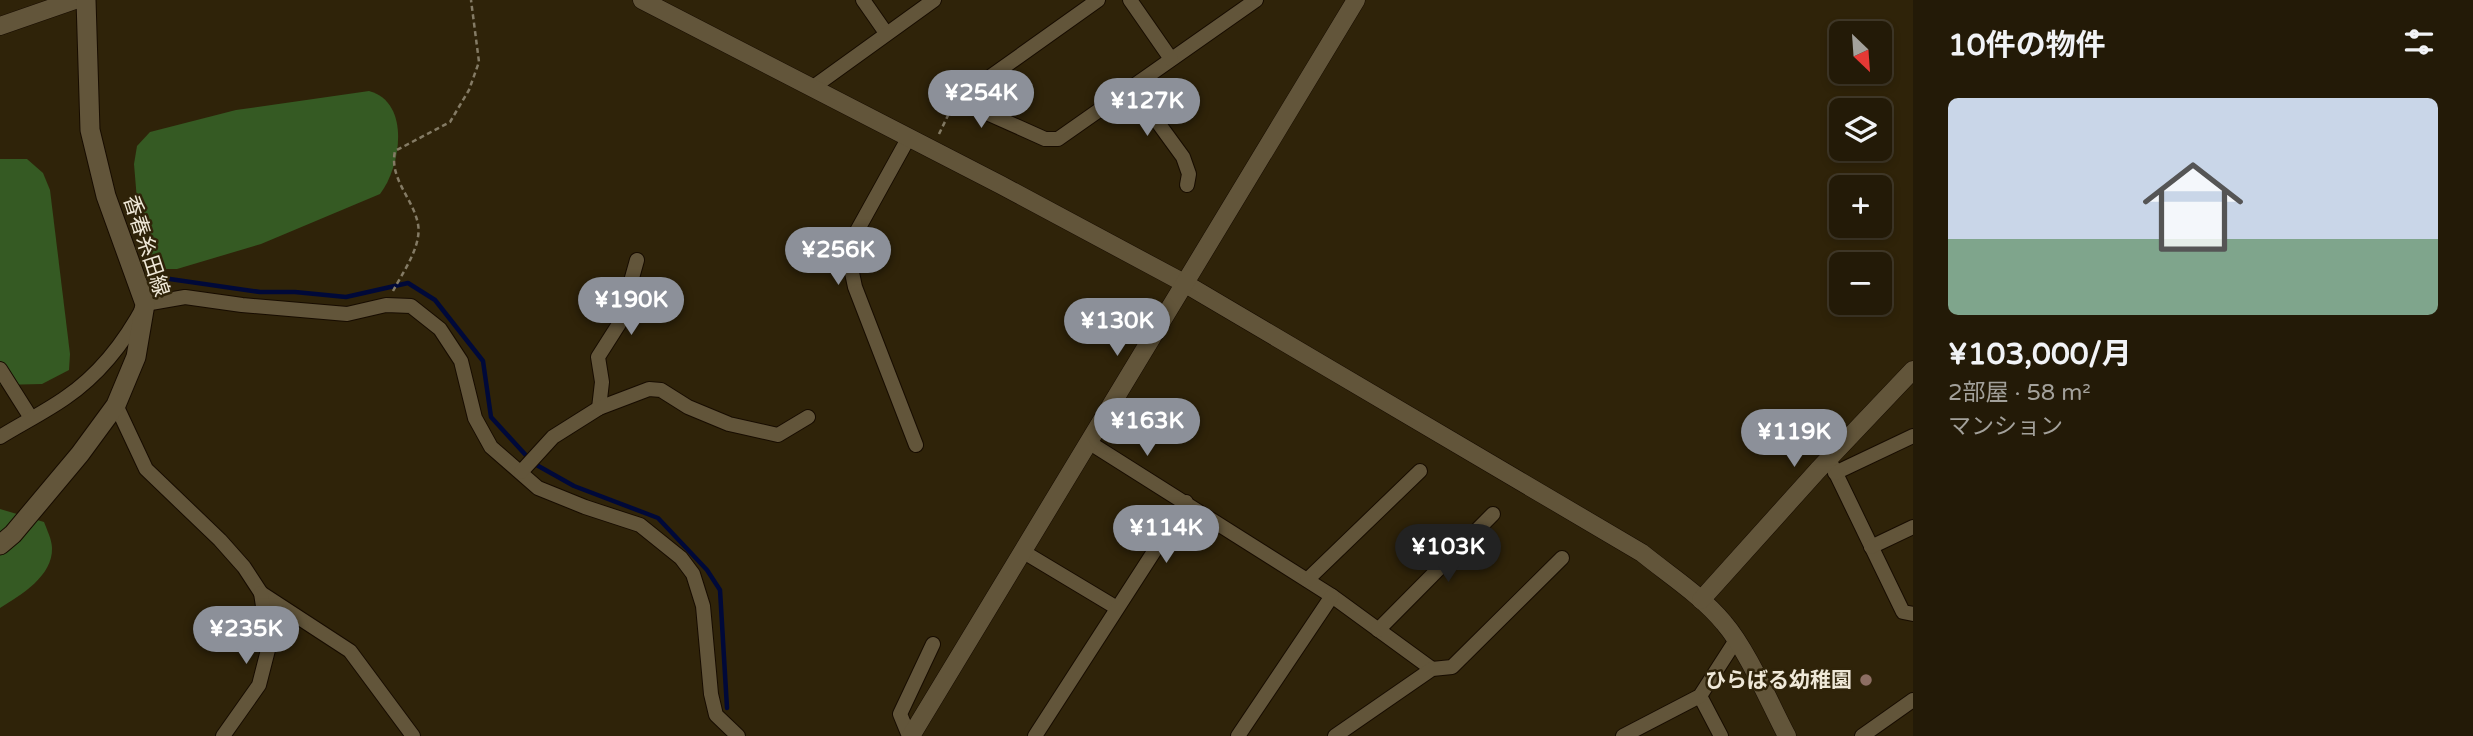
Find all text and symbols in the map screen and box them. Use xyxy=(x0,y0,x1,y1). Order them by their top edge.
north arrow xyxy=(1829,21,1892,84)
map controls xyxy=(1829,21,1892,315)
icon: filters xyxy=(2400,23,2438,61)
text: 10件の物件 xyxy=(1948,27,2106,64)
pin: ¥254K xyxy=(932,71,1030,130)
pin: ¥127K xyxy=(1098,78,1196,138)
text: ¥254K xyxy=(944,79,1018,107)
text: ¥127K xyxy=(1110,87,1184,115)
button: layers xyxy=(1829,98,1892,161)
icon: home xyxy=(2130,144,2256,270)
button: + xyxy=(1829,175,1892,238)
street label: 香春糸田線 xyxy=(118,192,174,300)
pin: ¥256K xyxy=(789,228,887,287)
text: ¥256K xyxy=(801,236,875,264)
button: − xyxy=(1829,252,1892,315)
pin: ¥190K xyxy=(582,278,680,337)
text: ¥190K xyxy=(594,286,668,314)
pin: ¥130K xyxy=(1068,298,1166,358)
text: ¥130K xyxy=(1080,307,1154,335)
text: ¥103,000/月 xyxy=(1948,336,2132,373)
text: 2部屋 · 58 m² xyxy=(1948,379,2091,407)
pin: ¥163K xyxy=(1098,398,1196,458)
text: ¥163K xyxy=(1110,407,1184,435)
pin: ¥119K xyxy=(1745,410,1843,469)
text: マンション xyxy=(1948,413,2063,441)
text: ¥119K xyxy=(1757,418,1831,446)
pin: ¥114K xyxy=(1117,505,1215,565)
text: ¥114K xyxy=(1129,514,1203,542)
pin: ¥103K xyxy=(1399,524,1497,584)
text: ¥103K xyxy=(1411,533,1485,561)
pin: ¥235K xyxy=(197,606,295,666)
text: ¥235K xyxy=(209,615,283,643)
place label: ひらばる幼稚園 xyxy=(1705,668,1852,693)
marker: ひらばる幼稚園 xyxy=(1858,672,1874,688)

